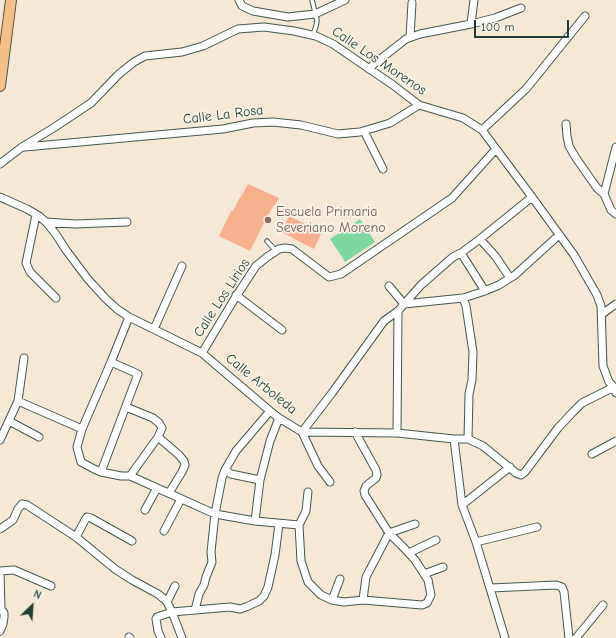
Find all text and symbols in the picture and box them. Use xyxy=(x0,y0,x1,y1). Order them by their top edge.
scale bar xyxy=(476,12,571,38)
text: 100 m xyxy=(481,20,514,34)
street label: Calle Los Morenos xyxy=(328,23,430,99)
street label: Calle La Rosa xyxy=(182,102,264,128)
place label: Escuela Primaria Severiano Moreno xyxy=(276,204,386,236)
marker: Escuela Primaria Severiano Moreno xyxy=(263,215,273,225)
street label: Calle Los Lirios xyxy=(190,256,254,340)
street label: Calle Arboleda xyxy=(222,350,300,418)
north arrow xyxy=(12,586,52,626)
text: N xyxy=(31,587,43,602)

